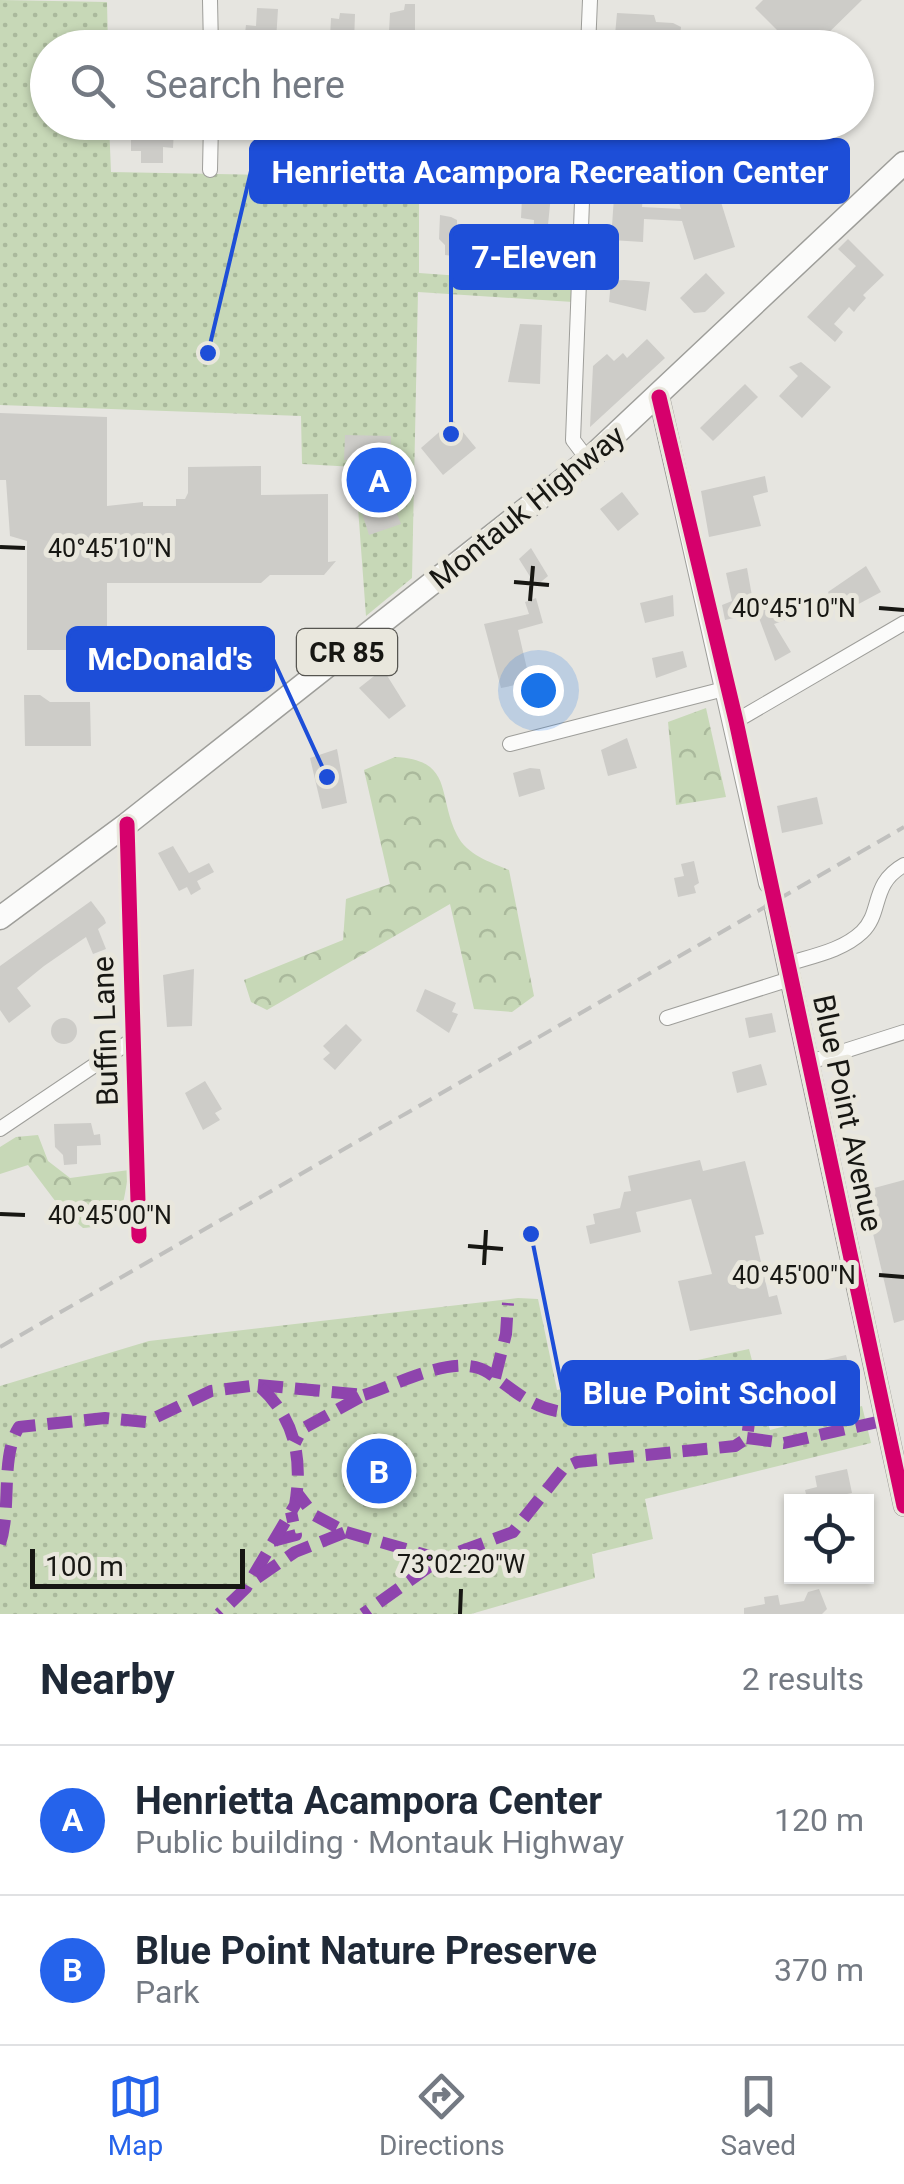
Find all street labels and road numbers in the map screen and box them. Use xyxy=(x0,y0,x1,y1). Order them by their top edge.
street label: Montauk Highway xyxy=(423,418,631,596)
road number: CR 85 xyxy=(297,629,397,675)
street label: Buffin Lane xyxy=(85,956,125,1106)
street label: Blue Point Avenue xyxy=(806,992,890,1234)

